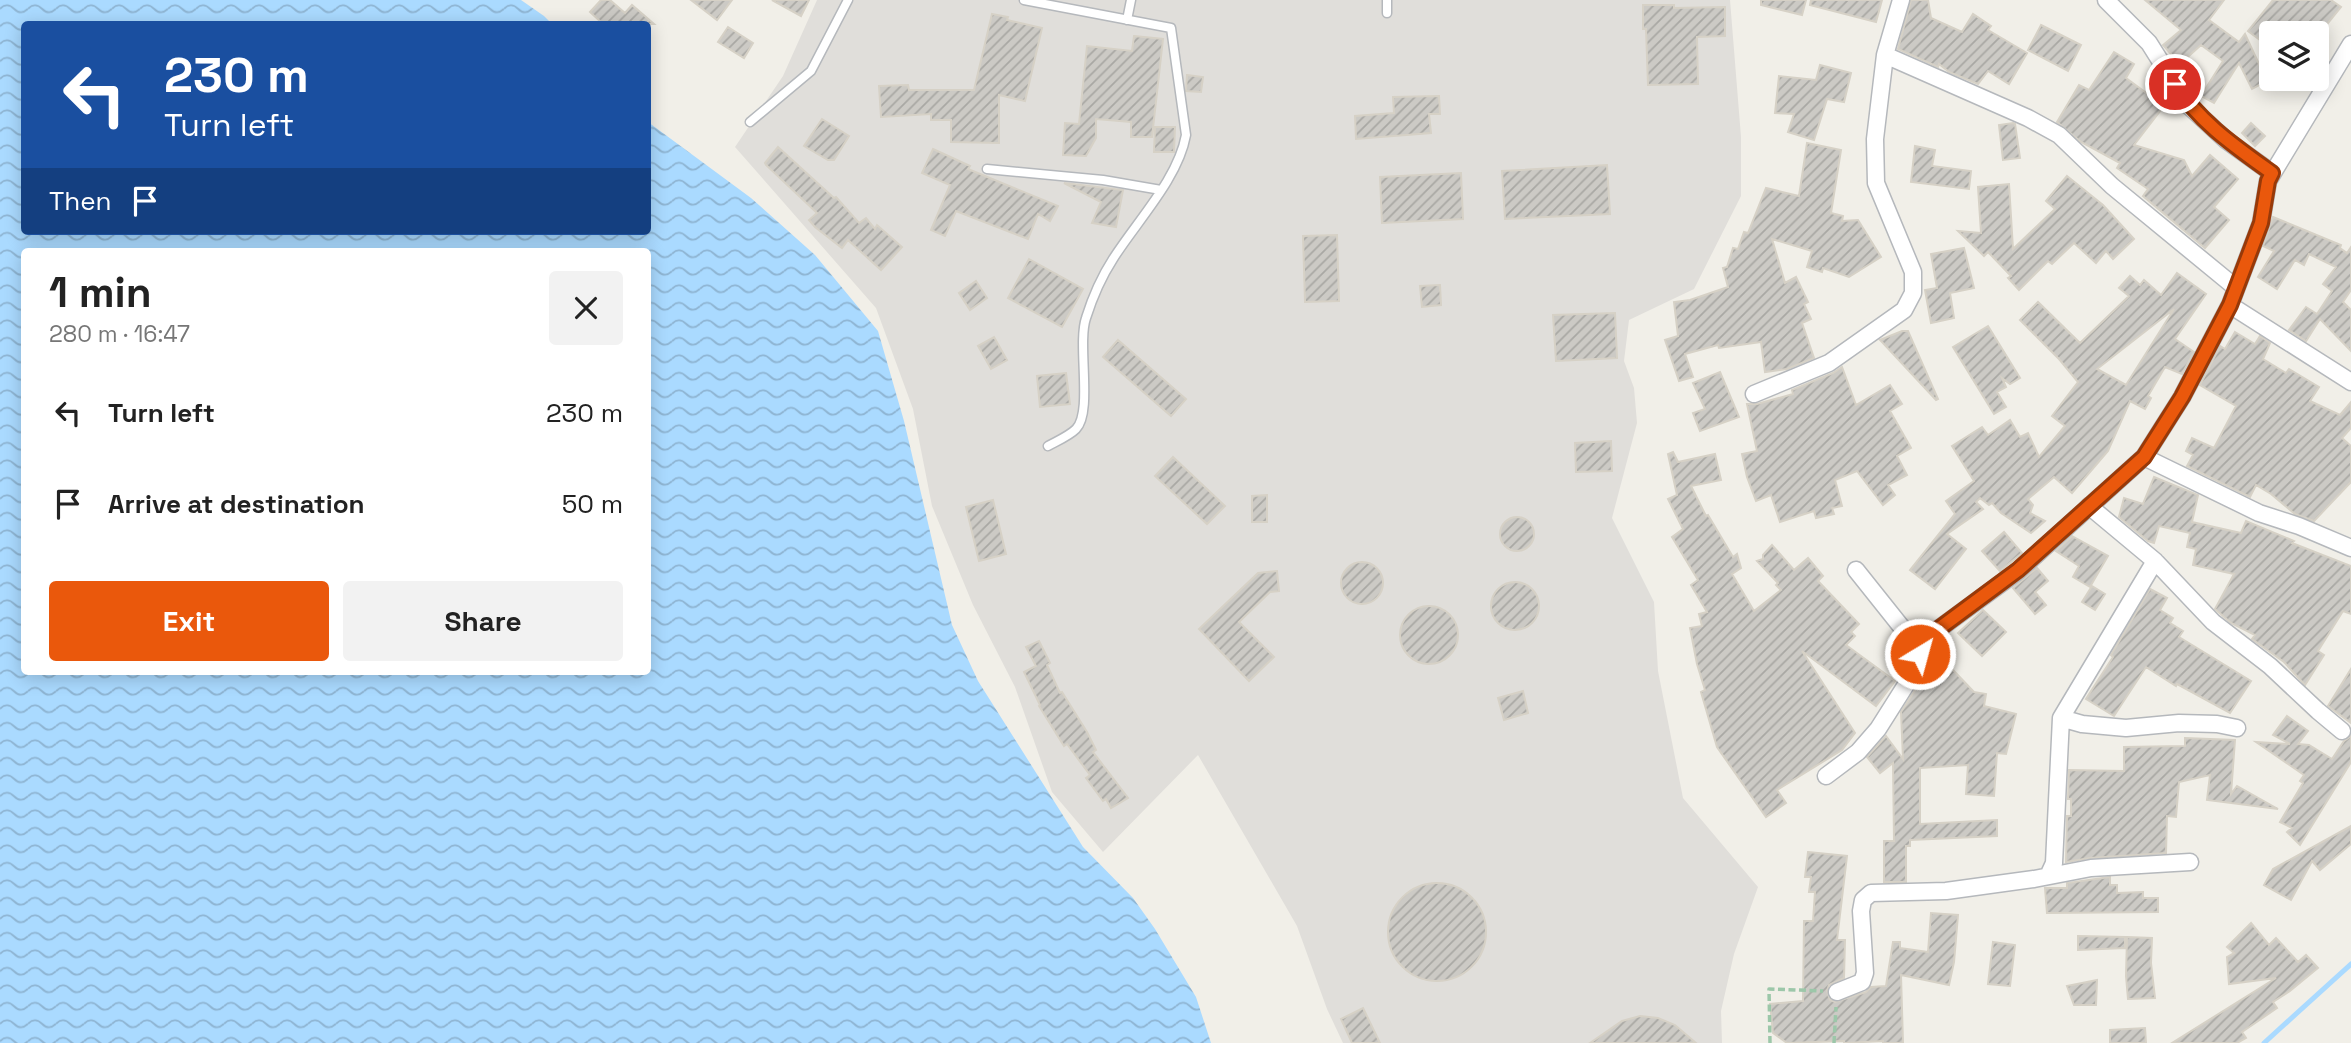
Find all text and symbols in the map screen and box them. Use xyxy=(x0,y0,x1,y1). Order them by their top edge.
map controls xyxy=(2259,21,2329,91)
button: layers xyxy=(2259,21,2329,91)
text: 230 m xyxy=(164,44,309,106)
icon: left xyxy=(49,49,140,140)
pin xyxy=(2145,54,2205,114)
icon: arrive xyxy=(2156,65,2194,103)
text: Turn left xyxy=(164,105,294,145)
icon: arrive xyxy=(126,182,164,220)
text: Then xyxy=(49,184,112,218)
text: 1 min xyxy=(49,266,152,319)
button: close xyxy=(549,271,623,345)
text: 280 m · 16:47 xyxy=(49,319,190,349)
icon: left xyxy=(49,394,87,432)
text: Turn left xyxy=(108,396,215,430)
text: 230 m xyxy=(546,396,623,430)
icon: arrive xyxy=(49,485,87,523)
text: Arrive at destination xyxy=(108,487,365,521)
text: 50 m xyxy=(562,487,623,521)
button: Exit xyxy=(49,581,329,661)
button: Share xyxy=(343,581,623,661)
position arrow xyxy=(1883,617,1957,691)

